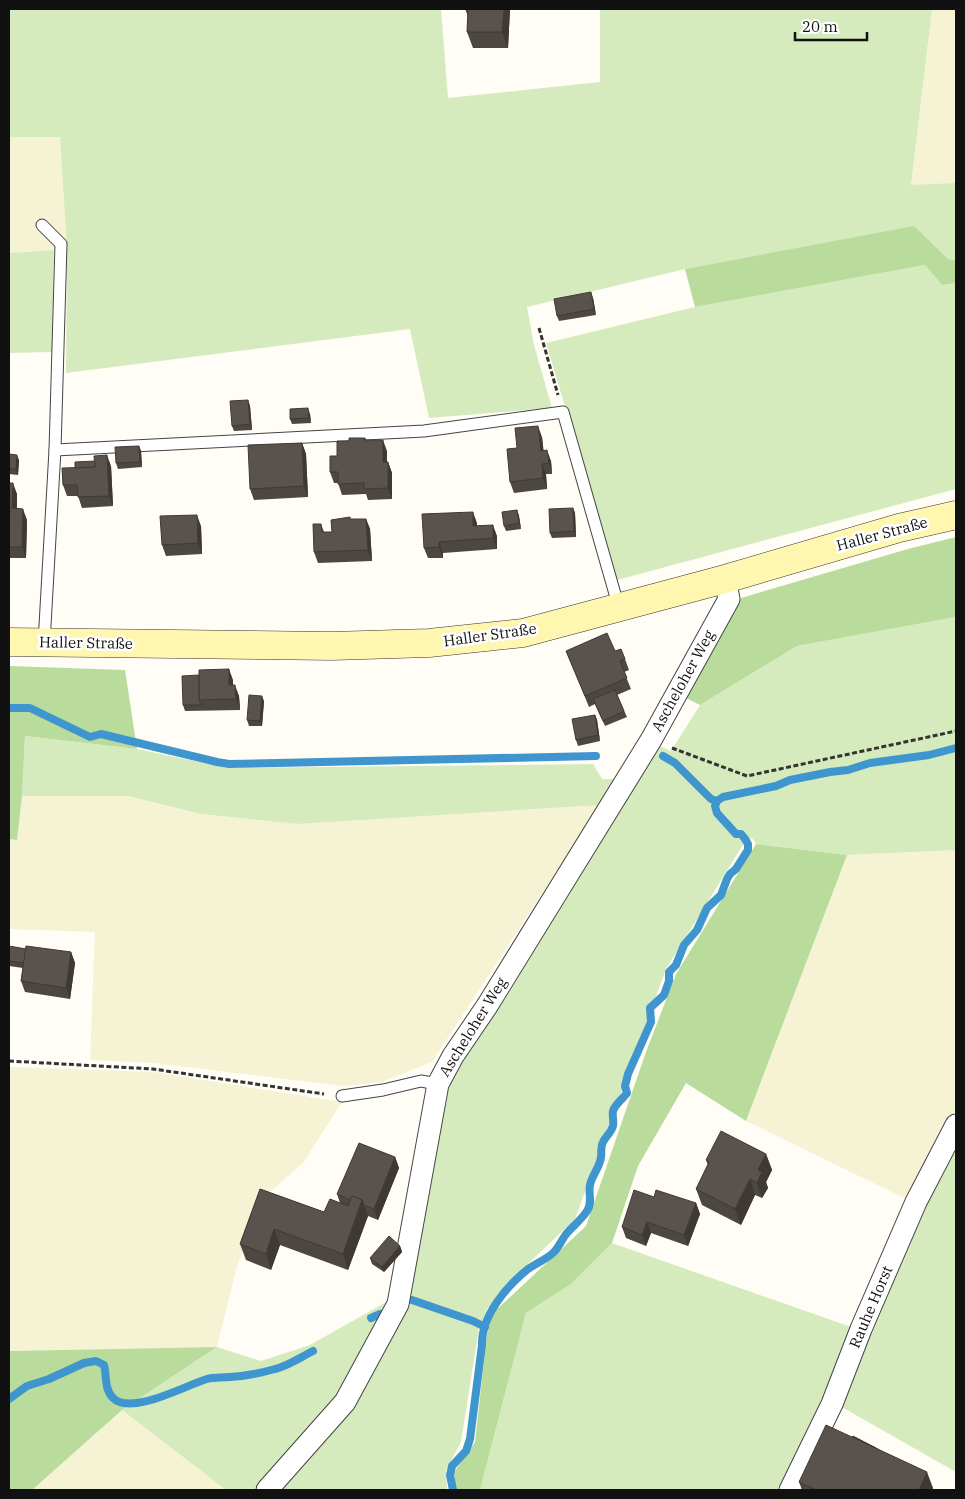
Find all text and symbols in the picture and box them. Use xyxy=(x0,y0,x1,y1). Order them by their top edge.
scale bar xyxy=(795,10,868,42)
text: 20 m xyxy=(802,17,838,36)
street label: Haller Straße xyxy=(834,512,930,555)
street label: Haller Straße xyxy=(442,619,538,650)
street label: Ascheloher Weg xyxy=(647,627,718,735)
street label: Haller Straße xyxy=(39,632,133,653)
street label: Ascheloher Weg xyxy=(435,974,511,1080)
street label: Rauhe Horst xyxy=(845,1263,896,1351)

